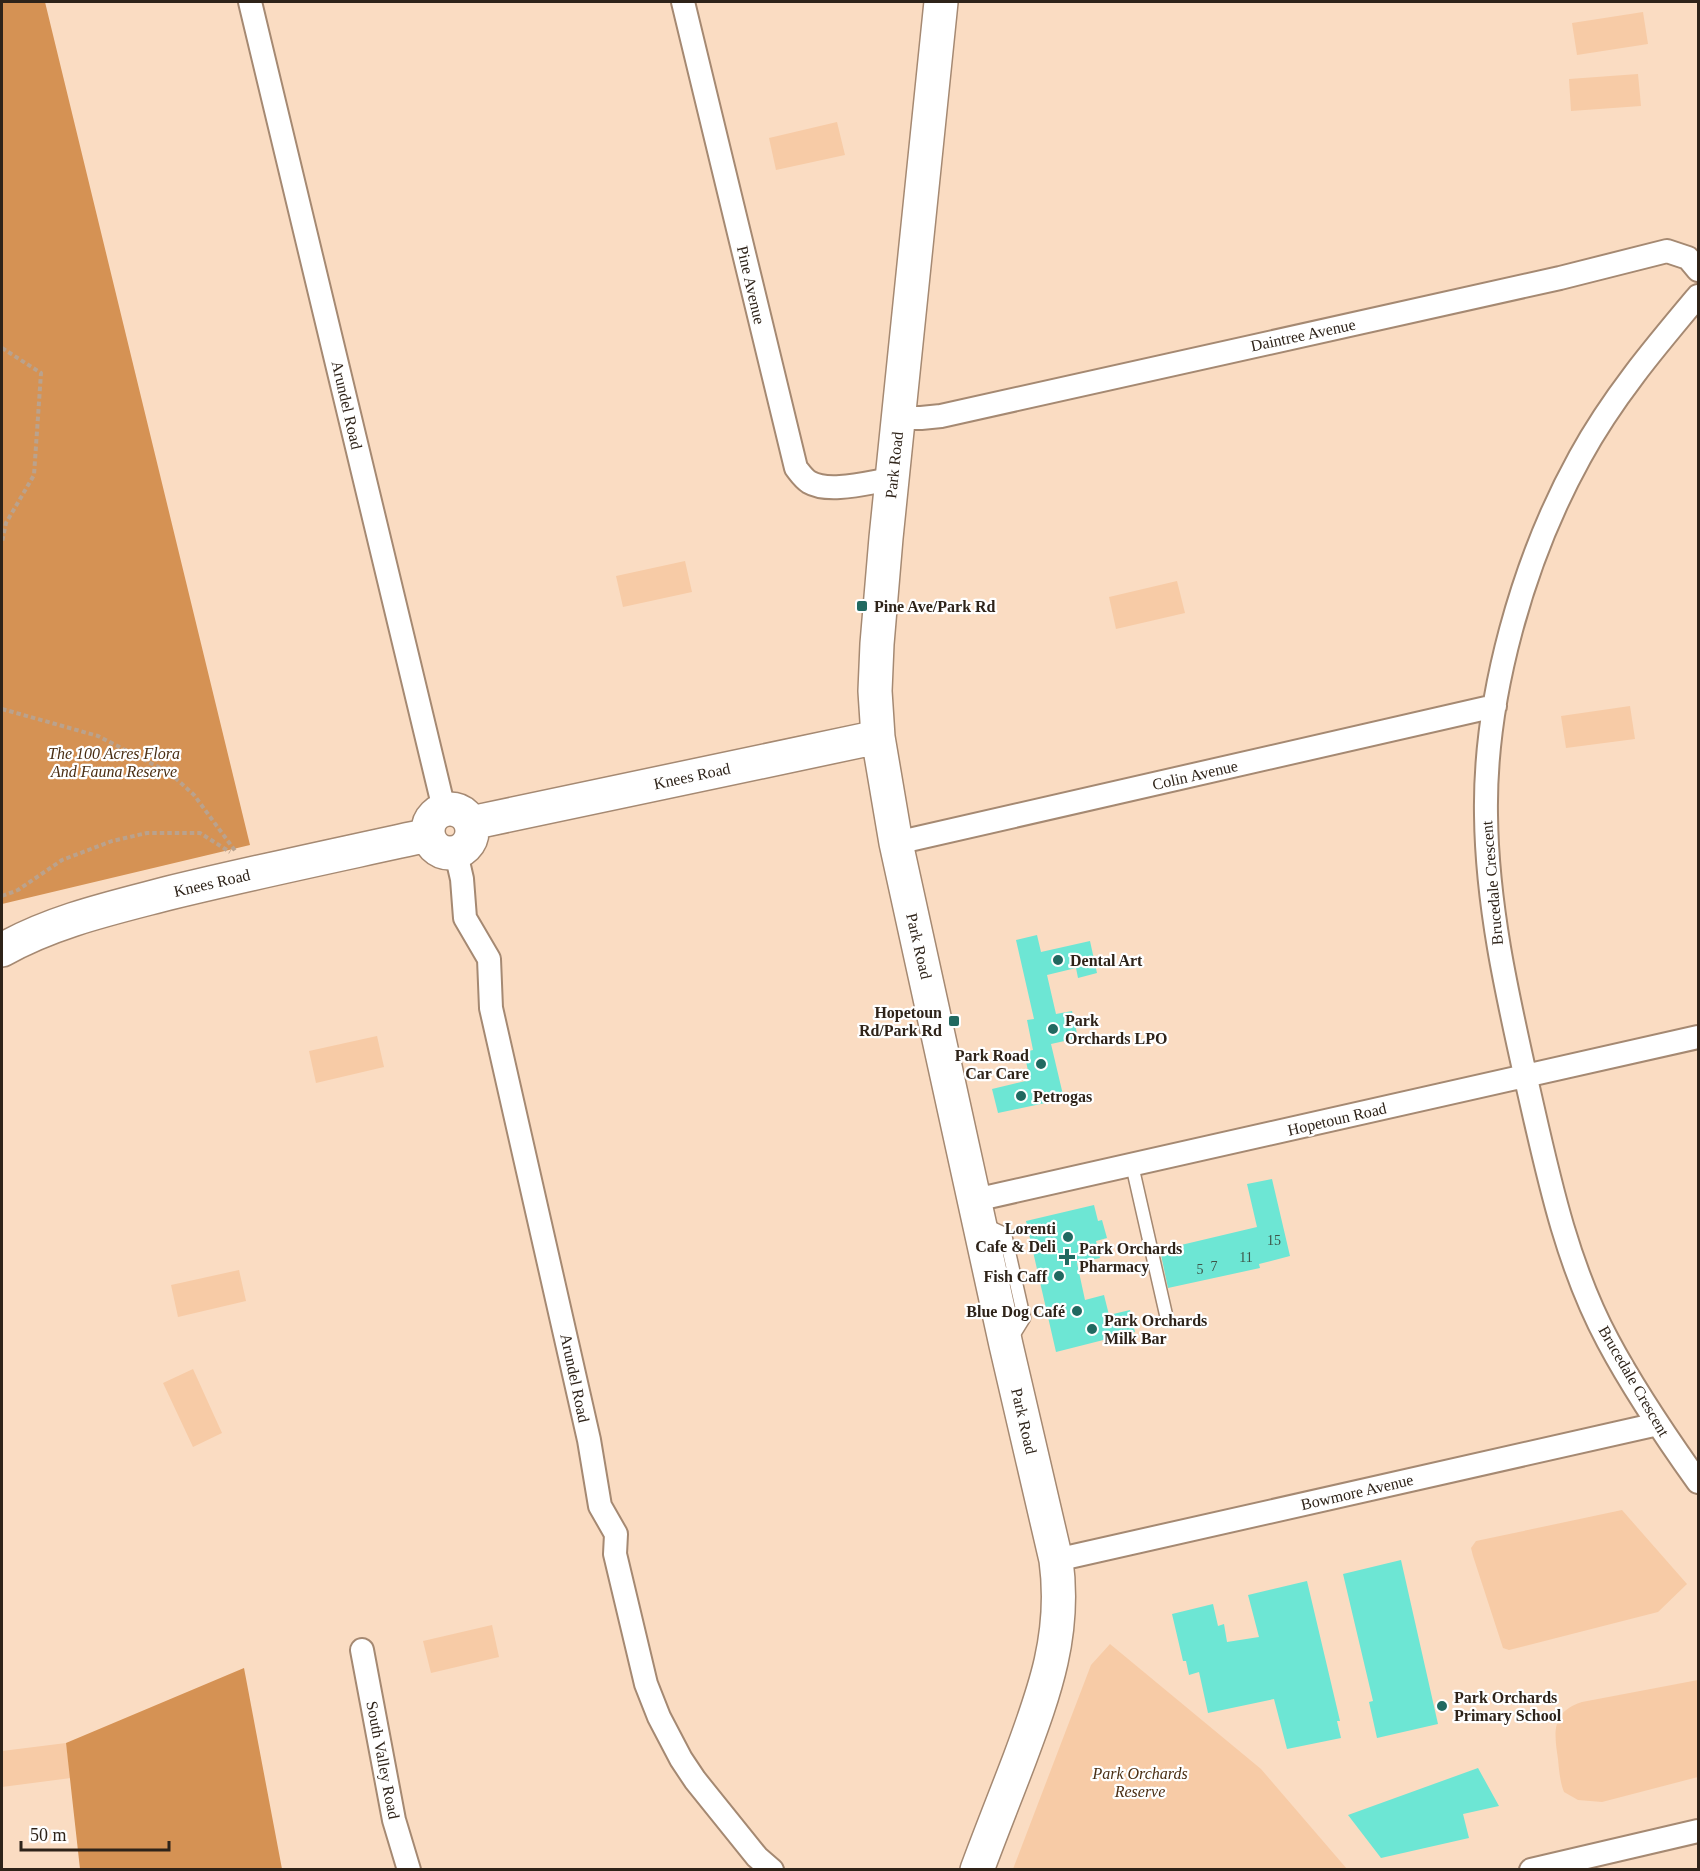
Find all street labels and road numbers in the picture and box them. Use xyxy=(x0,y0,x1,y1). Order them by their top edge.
street label: Pine Avenue xyxy=(734,244,768,326)
street label: Daintree Avenue xyxy=(1249,316,1357,354)
street label: Arundel Road xyxy=(329,359,365,451)
street label: Park Road xyxy=(882,431,906,499)
street label: Colin Avenue xyxy=(1151,757,1239,793)
street label: Knees Road xyxy=(652,760,732,792)
street label: Brucedale Crescent xyxy=(1478,820,1506,946)
street label: Knees Road xyxy=(172,866,252,900)
street label: Park Road xyxy=(903,911,935,981)
street label: Hopetoun Road xyxy=(1286,1099,1388,1140)
street label: Brucedale Crescent xyxy=(1595,1323,1673,1440)
street label: Arundel Road xyxy=(557,1332,593,1424)
street label: Park Road xyxy=(1008,1386,1040,1456)
street label: Bowmore Avenue xyxy=(1299,1471,1415,1513)
street label: South Valley Road xyxy=(362,1700,403,1821)

